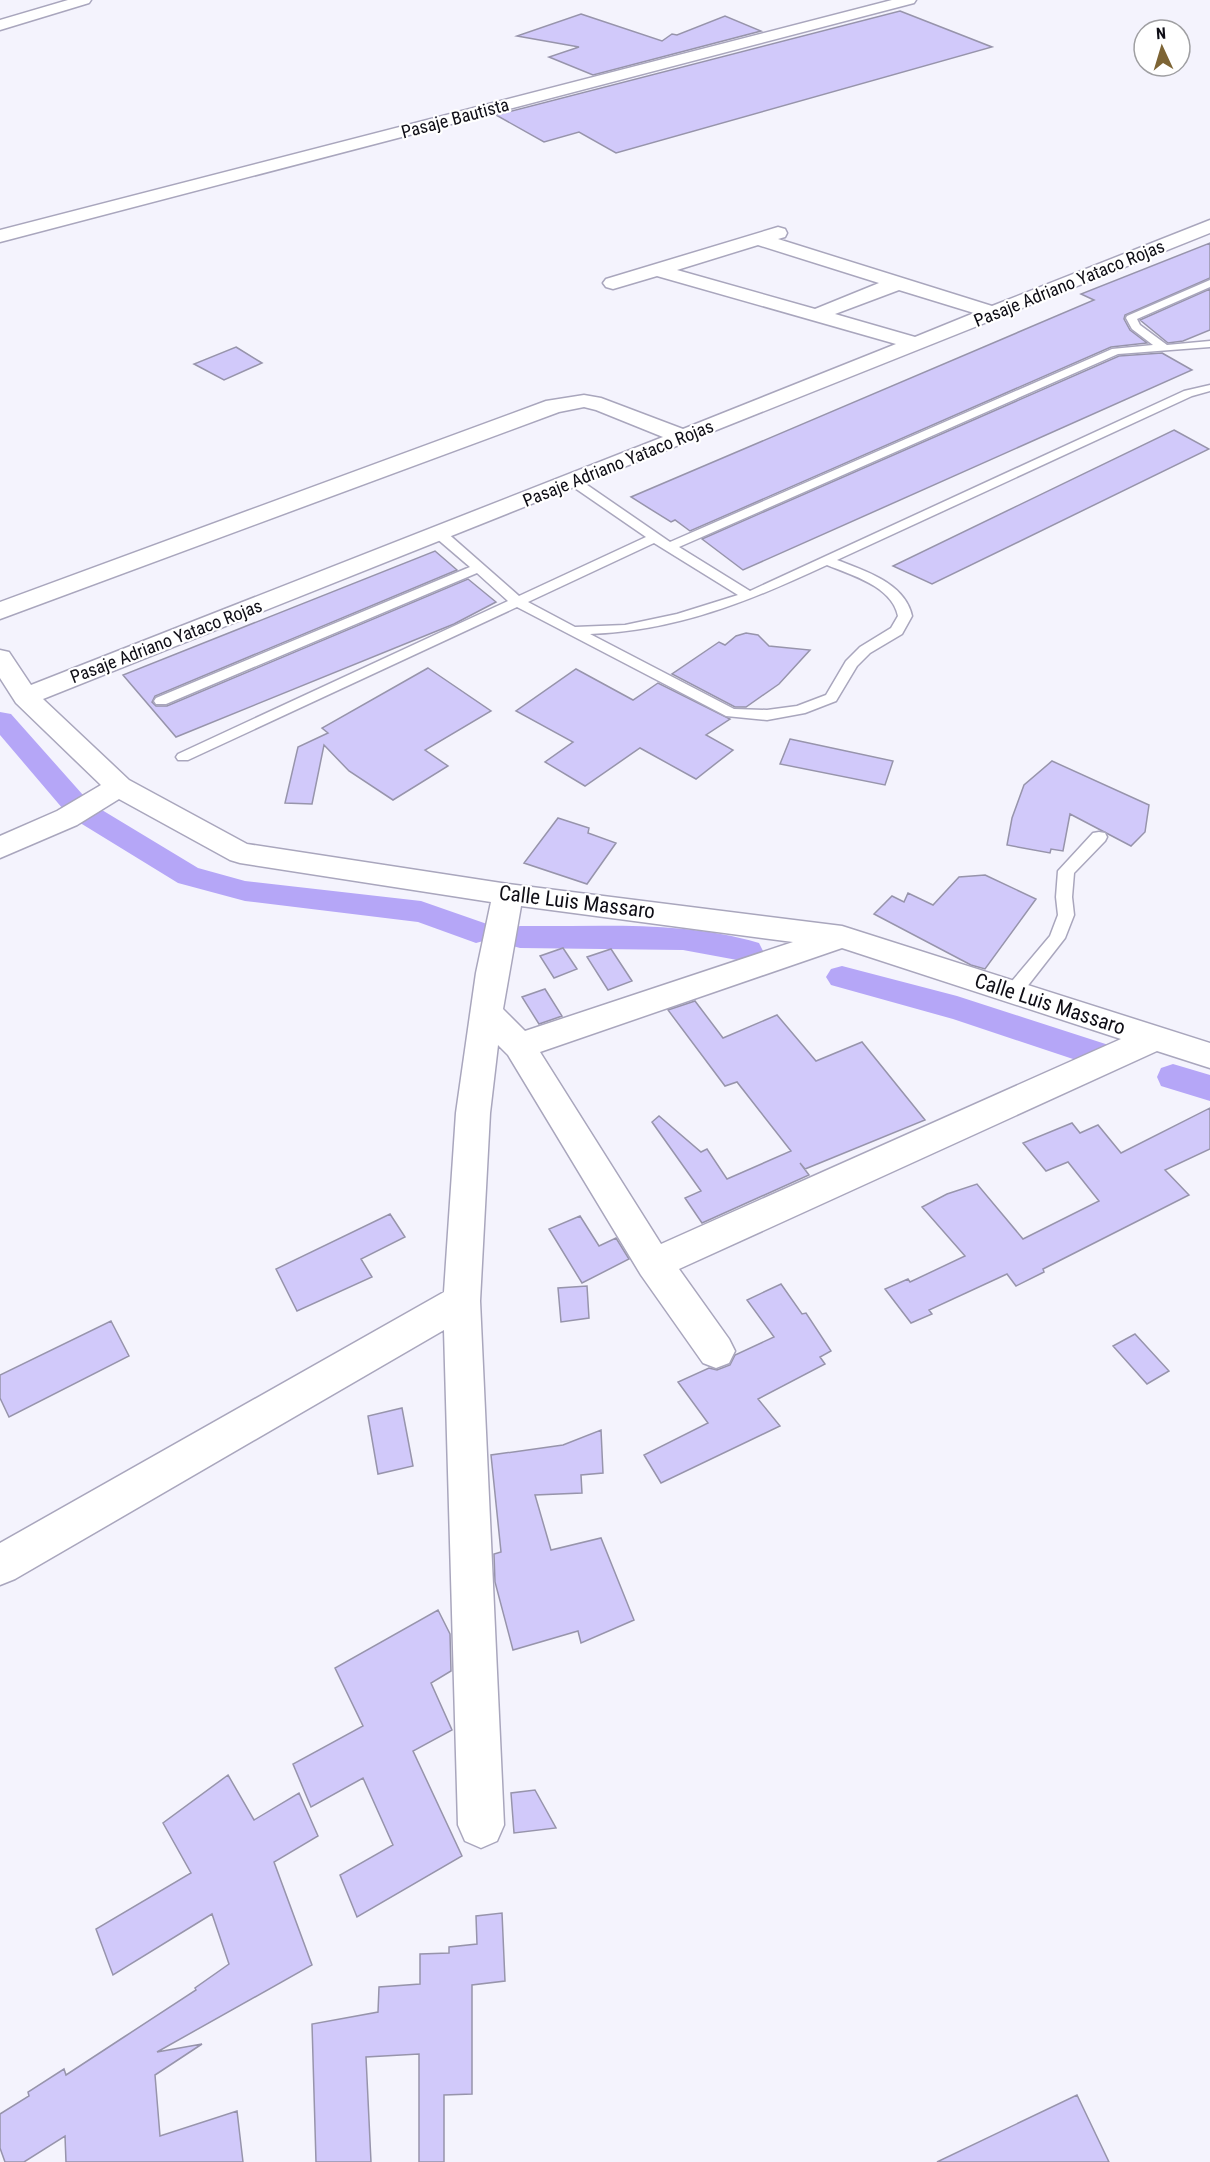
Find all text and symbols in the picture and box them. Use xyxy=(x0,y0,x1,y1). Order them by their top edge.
north arrow xyxy=(1132,18,1192,78)
text: N xyxy=(1155,24,1167,43)
street label: Pasaje Bautista xyxy=(399,94,511,142)
street label: Pasaje Adriano Yataco Rojas xyxy=(971,235,1167,331)
street label: Pasaje Adriano Yataco Rojas xyxy=(520,415,716,511)
street label: Pasaje Adriano Yataco Rojas xyxy=(67,595,265,687)
street label: Calle Luis Massaro xyxy=(498,881,656,923)
street label: Calle Luis Massaro xyxy=(972,968,1128,1040)

